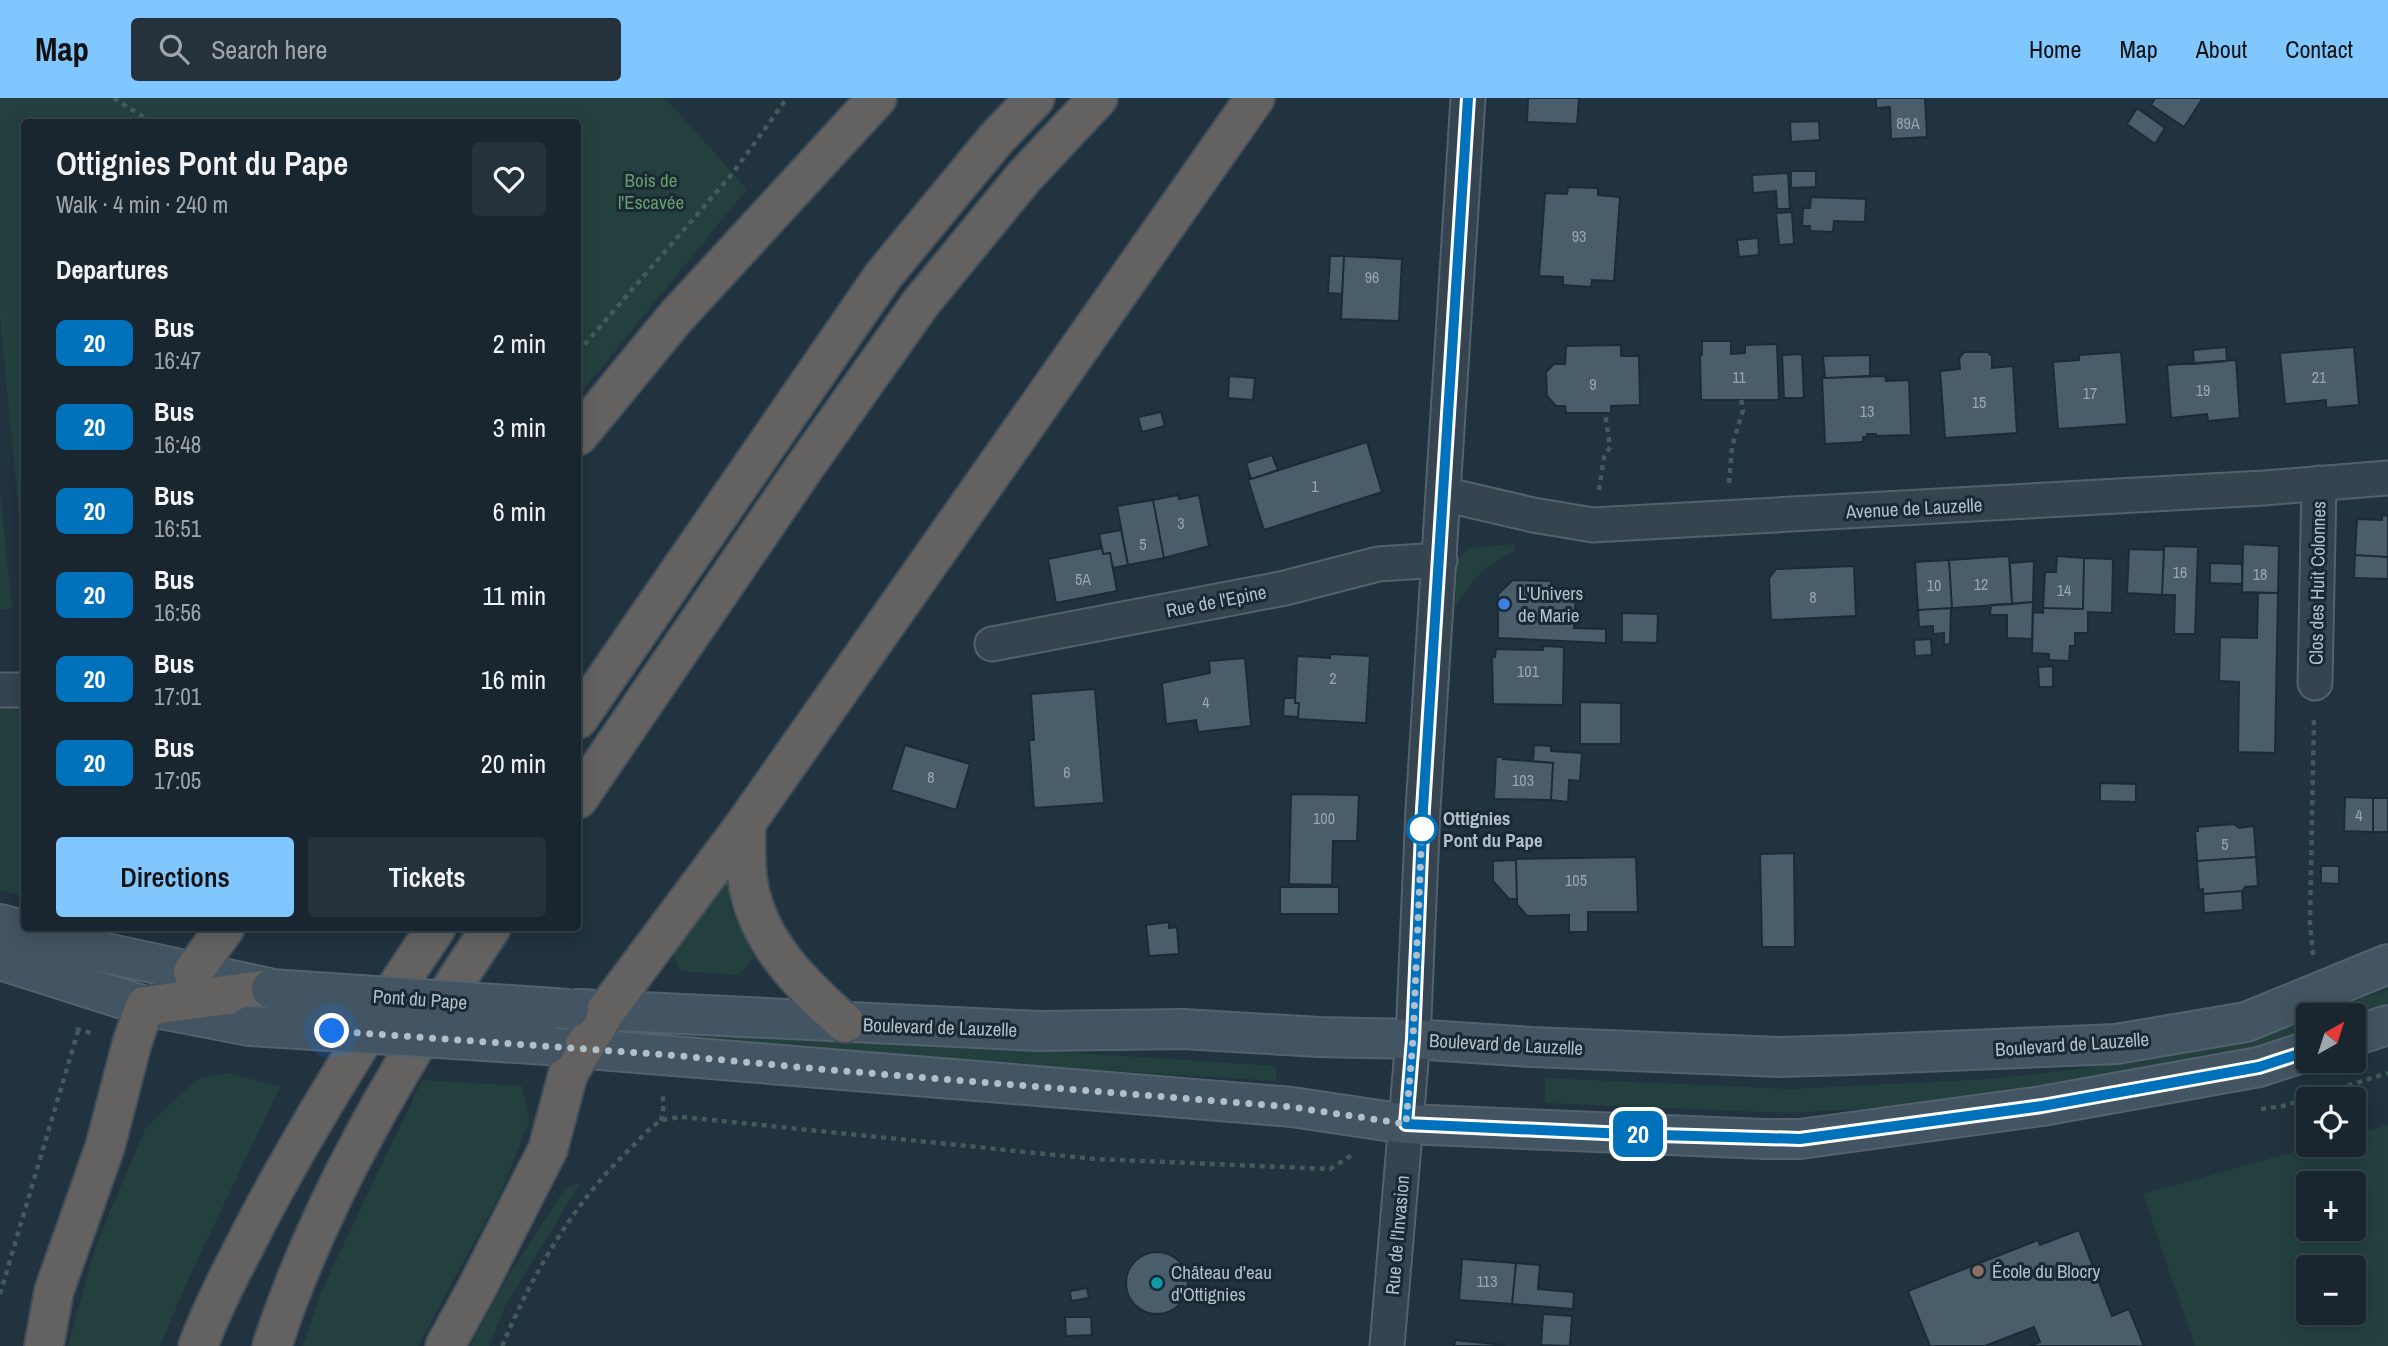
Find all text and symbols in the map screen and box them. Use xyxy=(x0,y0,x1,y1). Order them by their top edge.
search box xyxy=(131,18,621,81)
text: Map xyxy=(35,27,89,71)
icon: search xyxy=(155,30,193,68)
text: Search here xyxy=(211,32,327,67)
text: Home xyxy=(2029,33,2081,65)
text: Map xyxy=(2119,33,2158,65)
text: About xyxy=(2196,33,2247,65)
text: Contact xyxy=(2285,33,2353,65)
house number: 89A xyxy=(1896,112,1920,134)
text: Ottignies Pont du Pape xyxy=(56,141,348,185)
button: heart xyxy=(472,142,546,216)
park label: Bois de l'Escavée xyxy=(618,167,684,215)
text: Walk · 4 min · 240 m xyxy=(56,189,228,220)
house number: 93 xyxy=(1572,225,1586,247)
text: Departures xyxy=(56,252,169,287)
house number: 96 xyxy=(1365,266,1379,288)
text: Bus xyxy=(154,310,194,345)
text: 2 min xyxy=(493,326,546,361)
text: 20 xyxy=(84,327,105,359)
text: 16:47 xyxy=(154,345,201,376)
house number: 11 xyxy=(1732,366,1747,388)
house number: 21 xyxy=(2312,366,2327,388)
house number: 9 xyxy=(1589,373,1597,395)
house number: 19 xyxy=(2196,379,2210,401)
house number: 17 xyxy=(2083,382,2097,404)
house number: 15 xyxy=(1972,391,1986,413)
text: Bus xyxy=(154,394,194,429)
house number: 13 xyxy=(1860,400,1874,422)
text: 3 min xyxy=(493,410,546,445)
text: 20 xyxy=(84,411,105,443)
text: 16:48 xyxy=(154,429,201,460)
house number: 1 xyxy=(1311,475,1319,497)
text: Bus xyxy=(154,478,194,513)
street label: Avenue de Lauzelle xyxy=(1844,491,1983,525)
text: 6 min xyxy=(493,494,546,529)
text: 20 xyxy=(84,495,105,527)
street label: Clos des Huit Colonnes xyxy=(2303,501,2331,665)
house number: 3 xyxy=(1177,512,1185,534)
text: 16:51 xyxy=(154,513,201,544)
house number: 5 xyxy=(1139,533,1147,555)
house number: 16 xyxy=(2173,561,2187,583)
text: Bus xyxy=(154,562,194,597)
house number: 18 xyxy=(2253,563,2267,585)
house number: 5A xyxy=(1075,568,1091,590)
house number: 12 xyxy=(1974,573,1988,595)
house number: 10 xyxy=(1927,574,1941,596)
text: 11 min xyxy=(482,578,546,613)
text: 20 xyxy=(84,579,105,611)
street label: Rue de l'Epine xyxy=(1164,579,1268,623)
house number: 14 xyxy=(2057,579,2071,601)
place label: L'Univers de Marie xyxy=(1518,580,1584,628)
house number: 8 xyxy=(1809,586,1817,608)
marker: L'Univers de Marie xyxy=(1496,596,1512,612)
text: 16:56 xyxy=(154,597,201,628)
text: Bus xyxy=(154,646,194,681)
house number: 101 xyxy=(1517,660,1540,682)
text: 16 min xyxy=(481,662,546,697)
text: 20 xyxy=(84,663,105,695)
house number: 2 xyxy=(1329,667,1337,689)
text: 17:01 xyxy=(154,681,201,712)
house number: 4 xyxy=(1202,691,1210,713)
text: Bus xyxy=(154,730,194,765)
text: 20 min xyxy=(481,746,546,781)
text: 20 xyxy=(84,747,105,779)
house number: 6 xyxy=(1063,761,1071,783)
text: 17:05 xyxy=(154,765,201,796)
house number: 8 xyxy=(927,766,935,788)
house number: 103 xyxy=(1512,769,1534,791)
house number: 4 xyxy=(2355,804,2363,826)
place label: Ottignies Pont du Pape xyxy=(1443,805,1543,853)
house number: 100 xyxy=(1313,807,1335,829)
marker: Ottignies Pont du Pape xyxy=(1407,814,1437,844)
house number: 5 xyxy=(2221,833,2229,855)
button: Directions xyxy=(56,837,294,917)
button: Tickets xyxy=(308,837,546,917)
house number: 105 xyxy=(1565,869,1587,891)
street label: Pont du Pape xyxy=(372,983,468,1015)
north arrow xyxy=(2296,1003,2366,1073)
map controls xyxy=(2296,1003,2366,1325)
street label: Boulevard de Lauzelle xyxy=(863,1011,1017,1043)
your location xyxy=(314,1013,349,1048)
street label: Boulevard de Lauzelle xyxy=(1994,1026,2150,1062)
street label: Boulevard de Lauzelle xyxy=(1428,1027,1584,1061)
button: locate xyxy=(2296,1087,2366,1157)
line badge: 20 xyxy=(1606,1111,1670,1157)
text: 20 xyxy=(1627,1118,1649,1150)
button: + xyxy=(2296,1171,2366,1241)
street label: Rue de l'Invasion xyxy=(1379,1174,1415,1296)
button: − xyxy=(2296,1255,2366,1325)
place label: École du Blocry xyxy=(1992,1258,2100,1284)
place label: Château d'eau d'Ottignies xyxy=(1171,1259,1272,1307)
marker: École du Blocry xyxy=(1970,1263,1986,1279)
house number: 113 xyxy=(1477,1270,1497,1292)
marker: Château d'eau d'Ottignies xyxy=(1149,1275,1165,1291)

